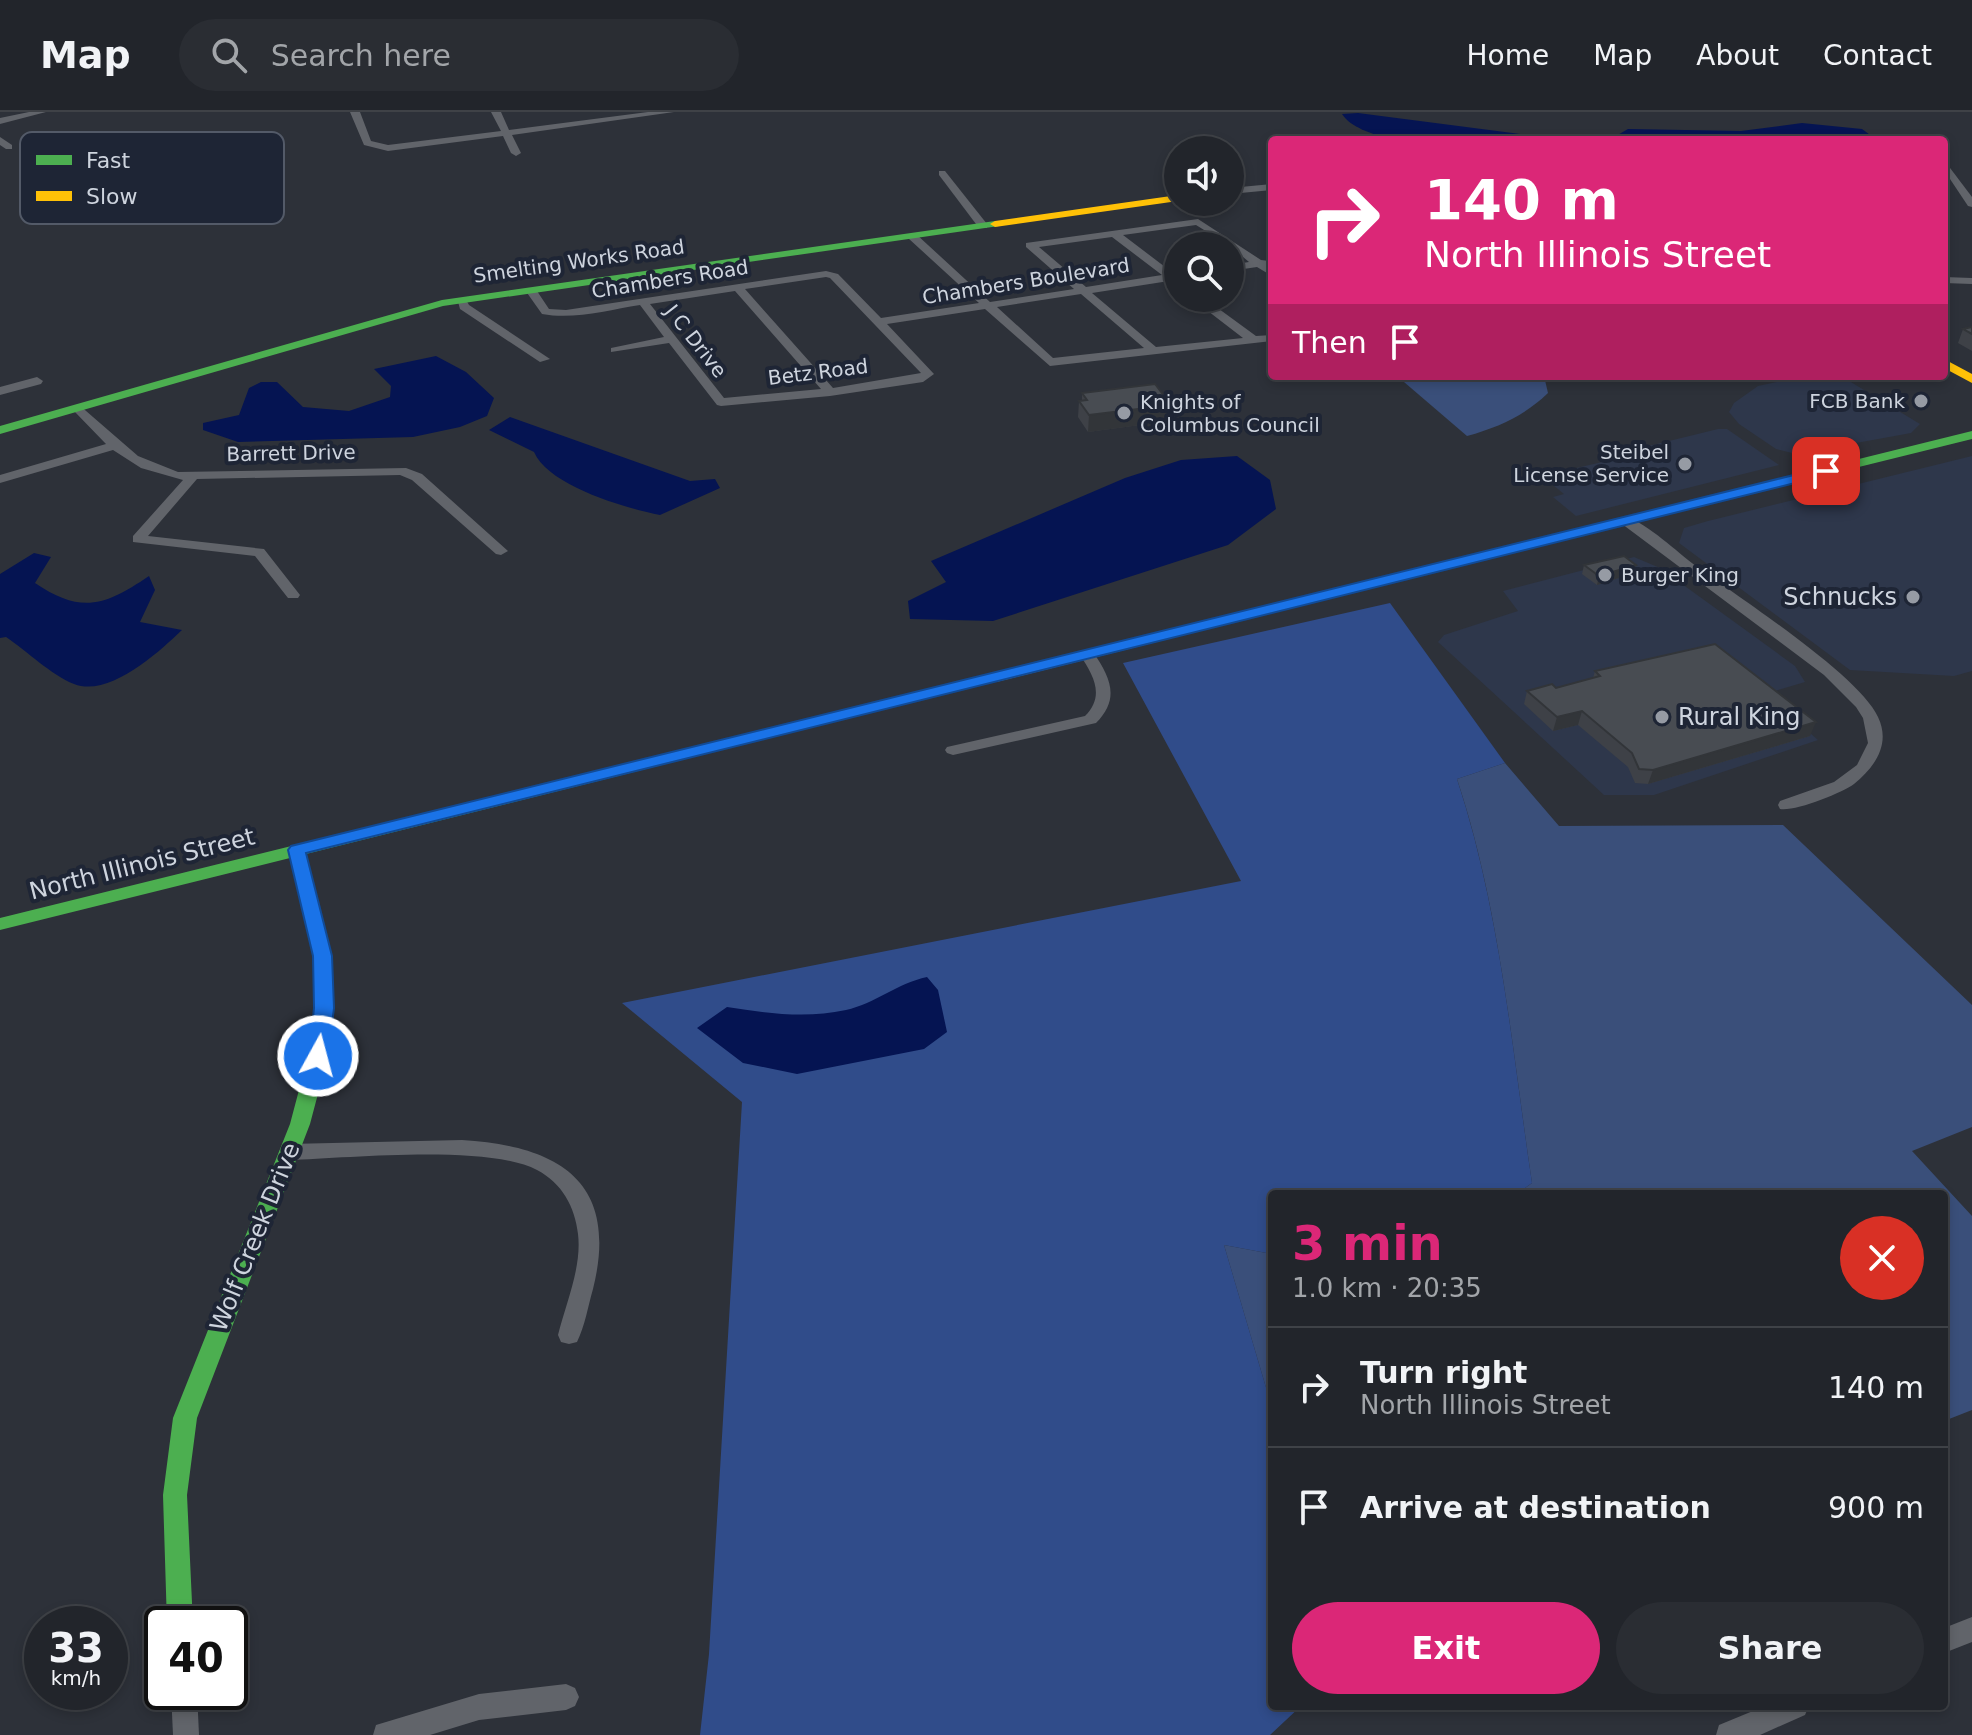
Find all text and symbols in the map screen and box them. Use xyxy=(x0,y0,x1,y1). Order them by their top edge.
search box xyxy=(179,19,739,91)
text: Map xyxy=(40,33,131,77)
icon: search xyxy=(207,33,251,77)
text: Search here xyxy=(271,38,451,73)
text: Home xyxy=(1466,39,1549,72)
text: Map xyxy=(1593,39,1652,72)
text: About xyxy=(1696,39,1779,72)
text: Contact xyxy=(1823,39,1932,72)
legend xyxy=(20,132,284,224)
map controls xyxy=(1164,136,1244,312)
button: sound xyxy=(1164,136,1244,216)
text: Fast xyxy=(86,148,131,173)
text: 140 m xyxy=(1424,167,1619,232)
icon: right xyxy=(1292,168,1396,272)
text: Slow xyxy=(86,184,138,209)
button: search xyxy=(1164,232,1244,312)
street label: Smelting Works Road xyxy=(472,234,686,288)
text: North Illinois Street xyxy=(1424,234,1771,275)
street label: Chambers Boulevard xyxy=(921,253,1131,309)
street label: Chambers Road xyxy=(590,255,750,303)
street label: J C Drive xyxy=(659,298,732,382)
icon: arrive xyxy=(1383,320,1427,364)
text: Then xyxy=(1292,325,1367,360)
street label: Betz Road xyxy=(766,354,870,390)
place label: FCB Bank xyxy=(1809,389,1905,413)
place label: Knights of Columbus Council xyxy=(1140,390,1320,437)
marker: FCB Bank xyxy=(1912,392,1930,410)
marker: Knights of Columbus Council xyxy=(1115,404,1133,422)
pin xyxy=(1792,437,1860,505)
street label: Barrett Drive xyxy=(226,440,356,466)
place label: Steibel License Service xyxy=(1513,440,1669,487)
icon: arrive xyxy=(1804,449,1848,493)
marker: Steibel License Service xyxy=(1676,455,1694,473)
place label: Burger King xyxy=(1621,563,1739,587)
marker: Burger King xyxy=(1596,566,1614,584)
place label: Schnucks xyxy=(1783,583,1897,611)
marker: Schnucks xyxy=(1904,588,1922,606)
place label: Rural King xyxy=(1678,703,1801,731)
marker: Rural King xyxy=(1653,708,1671,726)
street label: North Illinois Street xyxy=(26,822,258,906)
position arrow xyxy=(276,1014,360,1098)
street label: Wolf Creek Drive xyxy=(204,1139,306,1335)
text: 3 min xyxy=(1292,1215,1443,1271)
button: close xyxy=(1840,1216,1924,1300)
text: 1.0 km · 20:35 xyxy=(1292,1273,1482,1303)
text: Turn right xyxy=(1360,1355,1527,1390)
icon: right xyxy=(1292,1365,1336,1409)
text: 140 m xyxy=(1828,1370,1924,1405)
text: North Illinois Street xyxy=(1360,1390,1611,1420)
icon: arrive xyxy=(1292,1485,1336,1529)
text: Arrive at destination xyxy=(1360,1490,1711,1525)
text: 900 m xyxy=(1828,1490,1924,1525)
button: Exit xyxy=(1292,1602,1600,1694)
button: Share xyxy=(1616,1602,1924,1694)
speed limit sign: 40 xyxy=(144,1606,248,1710)
text: 33 xyxy=(48,1625,104,1671)
text: km/h xyxy=(51,1666,101,1690)

